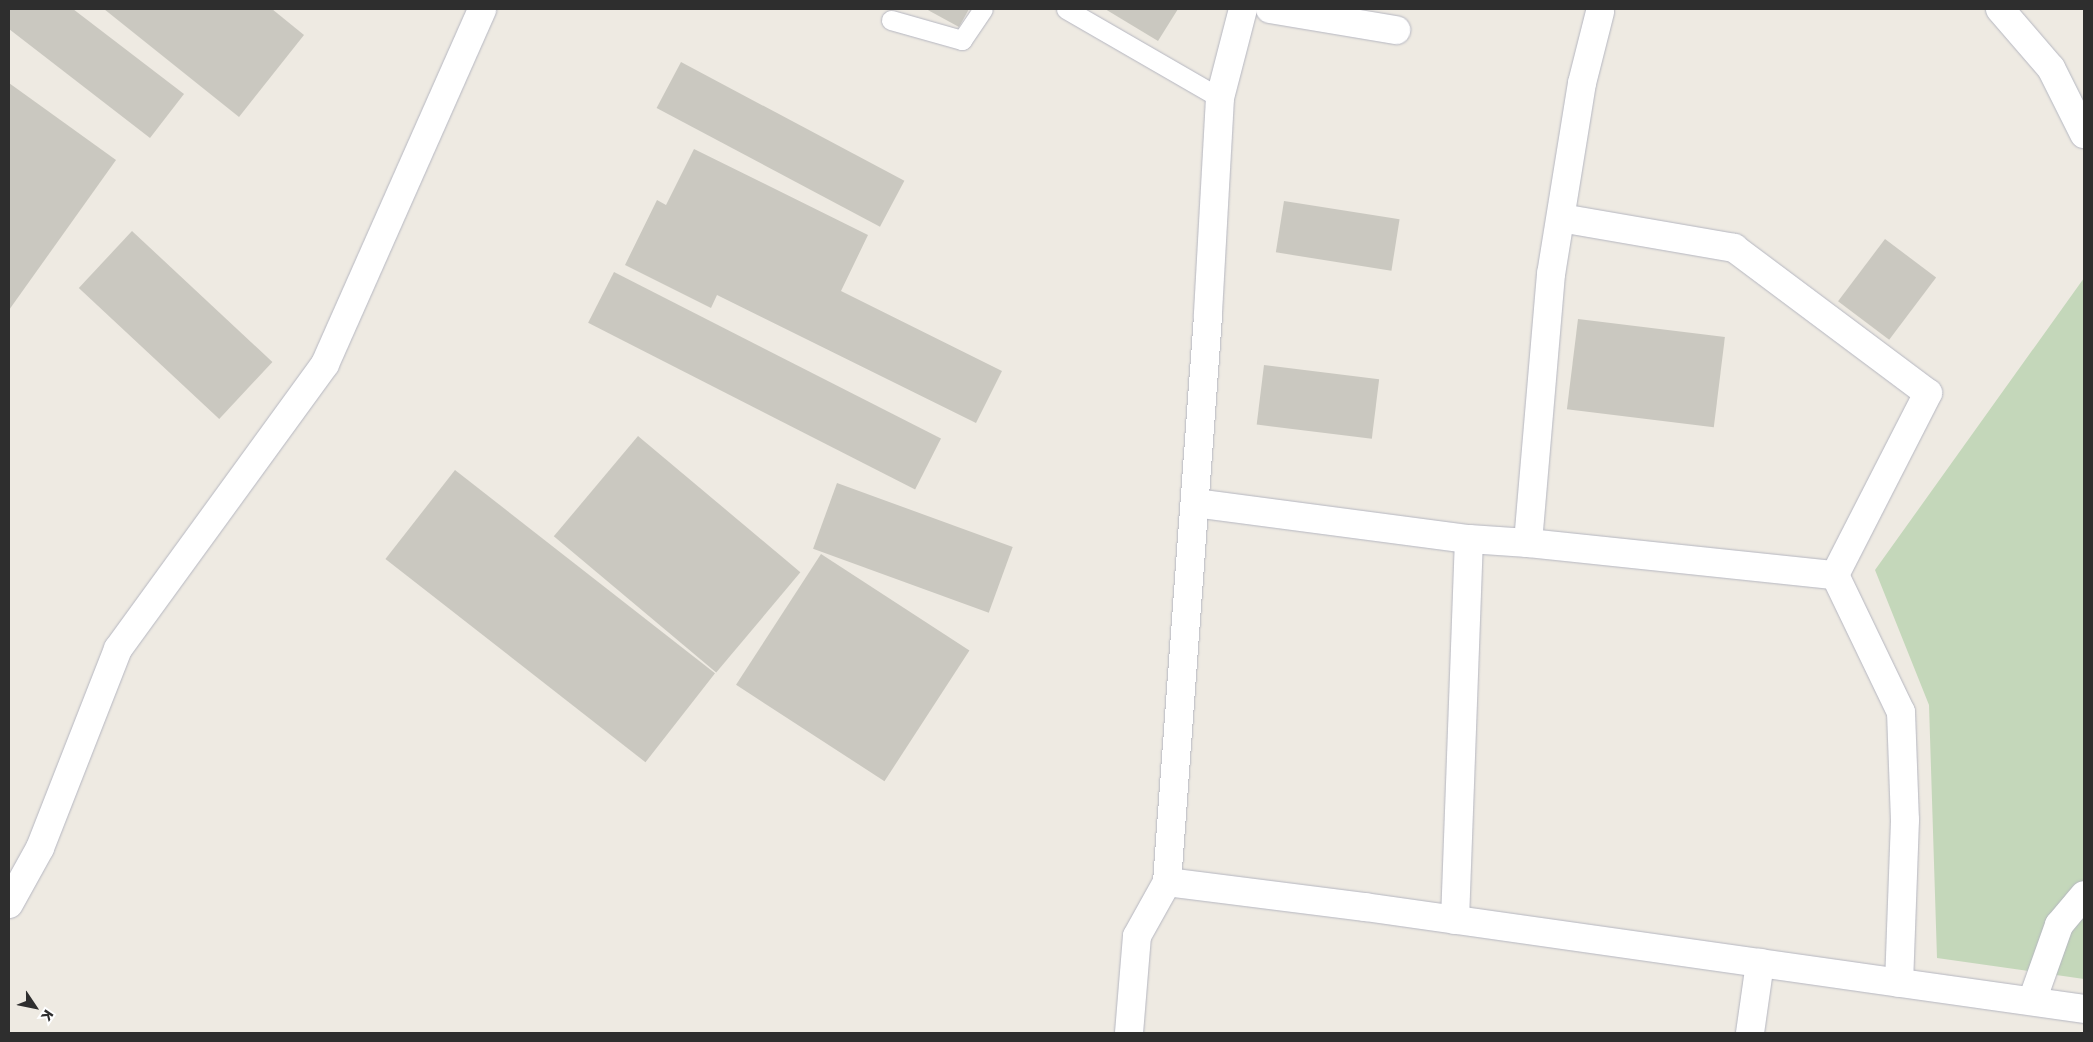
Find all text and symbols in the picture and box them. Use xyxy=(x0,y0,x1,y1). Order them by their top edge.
north arrow xyxy=(10,982,60,1032)
text: K xyxy=(36,1006,58,1025)

